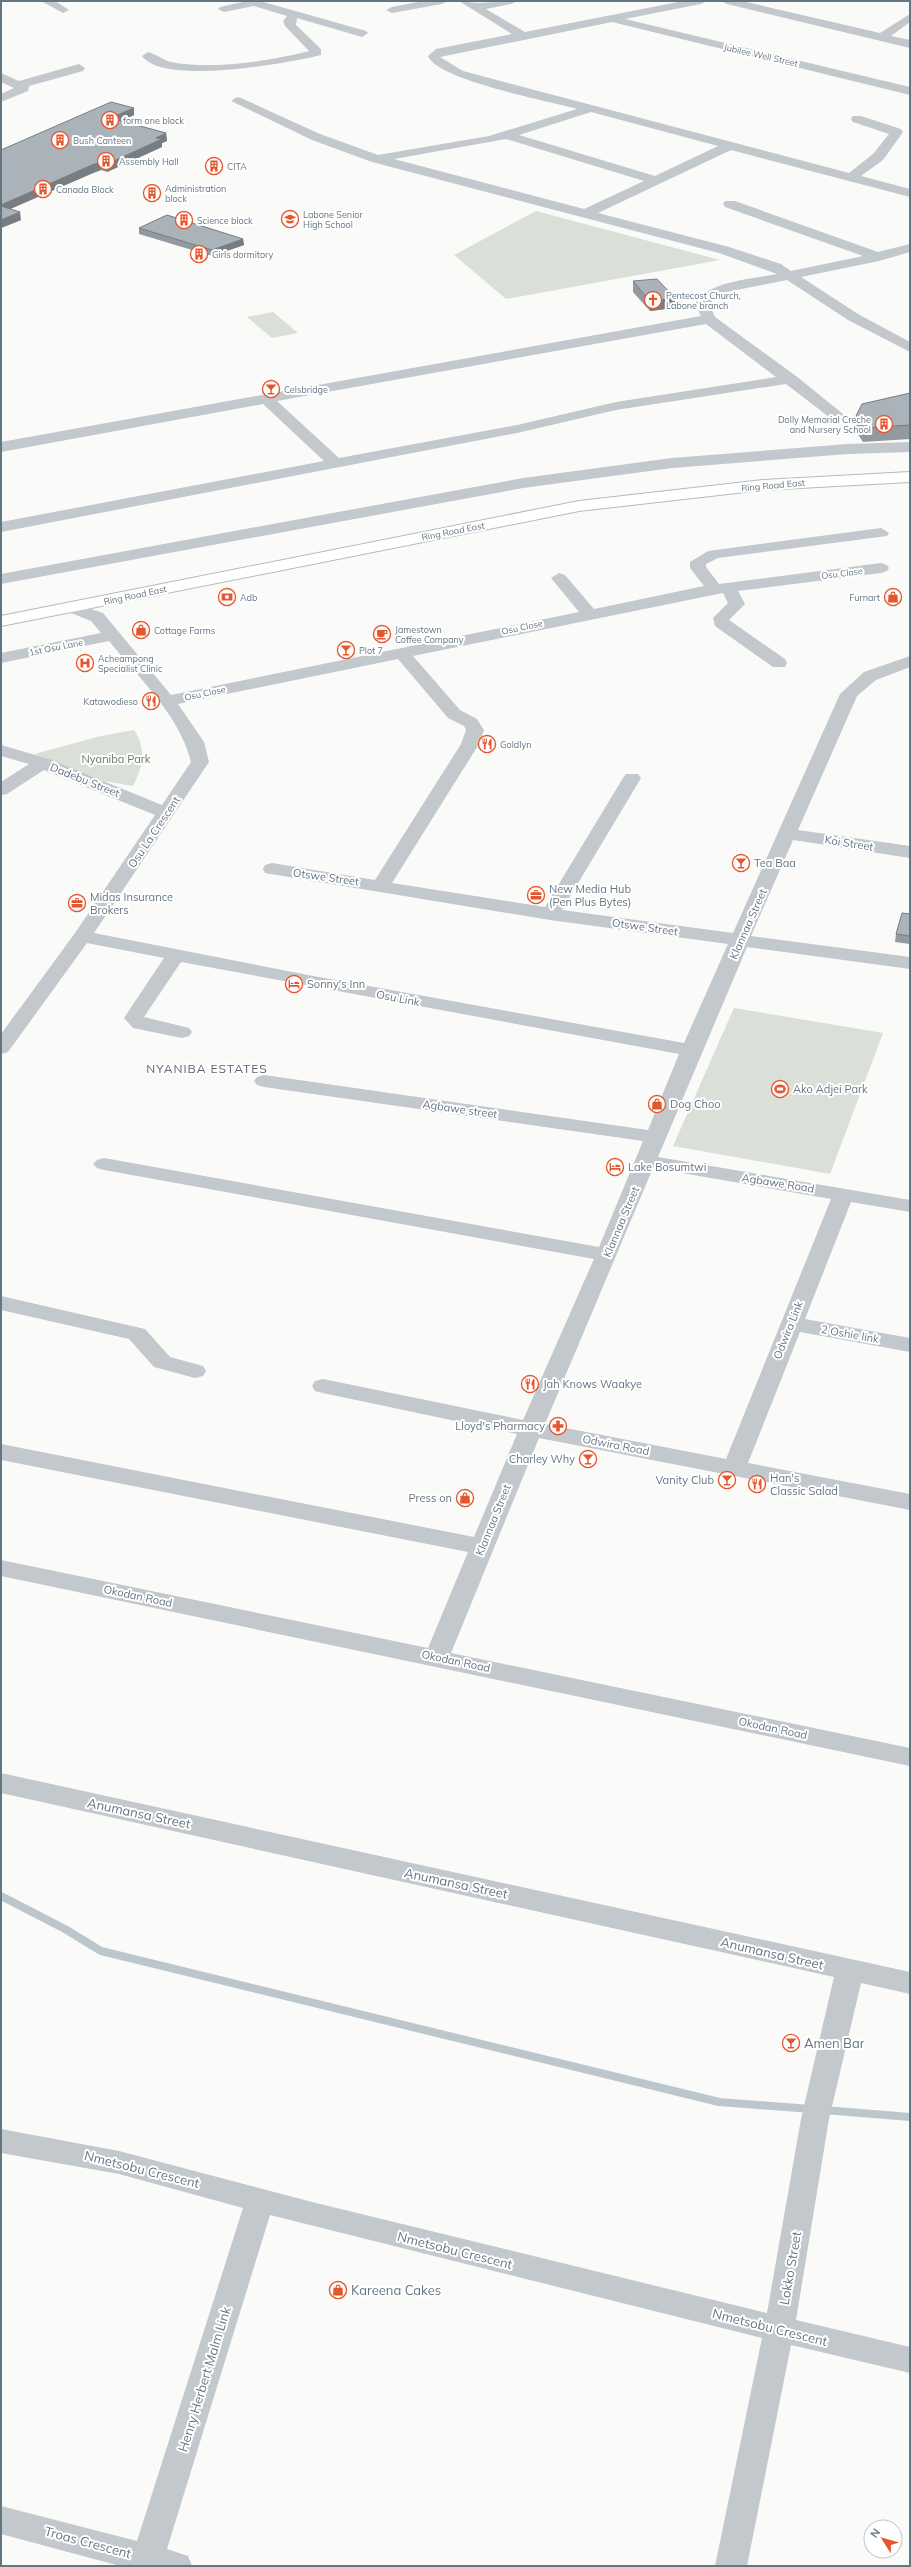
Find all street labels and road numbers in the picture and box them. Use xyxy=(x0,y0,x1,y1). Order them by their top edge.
street label: Jubilee Well Street xyxy=(723,41,799,69)
street label: Ring Road East xyxy=(741,477,805,493)
street label: Ring Road East xyxy=(421,519,485,543)
street label: Osu Close xyxy=(821,565,863,581)
street label: Ring Road East xyxy=(103,583,167,607)
street label: Osu Close xyxy=(500,617,544,637)
street label: 1st Osu Lane xyxy=(28,636,84,658)
street label: Osu Close xyxy=(183,683,227,703)
street label: Dadebu Street xyxy=(48,760,122,800)
street label: Osu La Crescent xyxy=(125,794,183,870)
street label: Koi Street xyxy=(824,832,874,854)
street label: Otswe Street xyxy=(292,865,360,889)
street label: Klannaa Street xyxy=(726,886,770,961)
street label: Otswe Street xyxy=(611,915,679,939)
street label: Osu Link xyxy=(375,987,421,1009)
street label: Agbawe street xyxy=(422,1097,498,1121)
street label: Agbawe Road xyxy=(741,1170,815,1196)
street label: Klannaa Street xyxy=(600,1184,642,1260)
street label: Odwira Link xyxy=(770,1299,806,1361)
street label: 2 Oshie link xyxy=(820,1322,880,1346)
street label: Odwira Road xyxy=(581,1432,651,1458)
street label: Klannaa Street xyxy=(472,1482,514,1558)
street label: Okodan Road xyxy=(102,1582,174,1610)
street label: Okodan Road xyxy=(420,1647,492,1675)
street label: Okodan Road xyxy=(737,1714,809,1742)
street label: Anumansa Street xyxy=(86,1794,192,1832)
street label: Anumansa Street xyxy=(403,1864,509,1902)
street label: Anumansa Street xyxy=(719,1933,825,1973)
street label: Nmetsobu Crescent xyxy=(83,2147,202,2191)
street label: Nmetsobu Crescent xyxy=(396,2228,515,2272)
street label: Lokko Street xyxy=(776,2230,804,2306)
street label: Henry Herbert Malm Link xyxy=(174,2304,234,2454)
street label: Nmetsobu Crescent xyxy=(711,2305,830,2349)
street label: Troas Crescent xyxy=(43,2523,134,2561)

